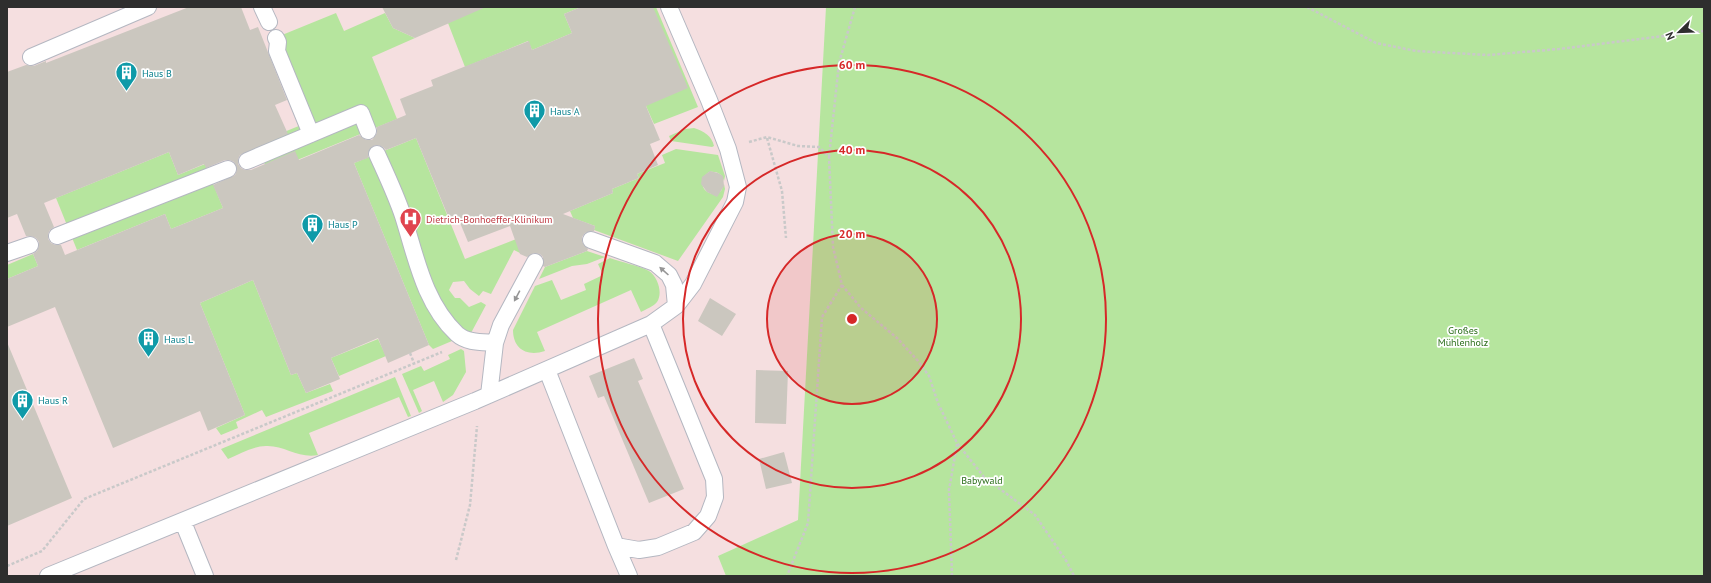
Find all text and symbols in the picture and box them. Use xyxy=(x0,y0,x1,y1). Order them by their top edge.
north arrow xyxy=(1659,12,1699,52)
text: N xyxy=(1662,30,1678,42)
text: 60 m xyxy=(839,57,865,72)
building icon: Haus B xyxy=(113,60,139,93)
place label: Haus B xyxy=(142,67,172,80)
building icon: Haus A xyxy=(522,98,548,131)
place label: Haus A xyxy=(550,105,580,118)
text: 40 m xyxy=(839,142,865,157)
hospital icon: Dietrich-Bonhoeffer-Klinikum xyxy=(398,206,424,239)
building icon: Haus P xyxy=(300,211,326,244)
place label: Dietrich-Bonhoeffer-Klinikum xyxy=(426,213,552,226)
place label: Haus P xyxy=(328,218,358,231)
text: 20 m xyxy=(839,226,865,241)
one-way arrow xyxy=(658,266,669,275)
one-way arrow xyxy=(513,290,520,302)
centre of rings xyxy=(845,312,859,326)
park label: Großes Mühlenholz xyxy=(1438,324,1488,349)
building icon: Haus L xyxy=(136,326,162,359)
place label: Haus L xyxy=(164,333,193,346)
building icon: Haus R xyxy=(10,387,36,420)
place label: Haus R xyxy=(38,394,68,407)
park label: Babywald xyxy=(961,474,1003,487)

